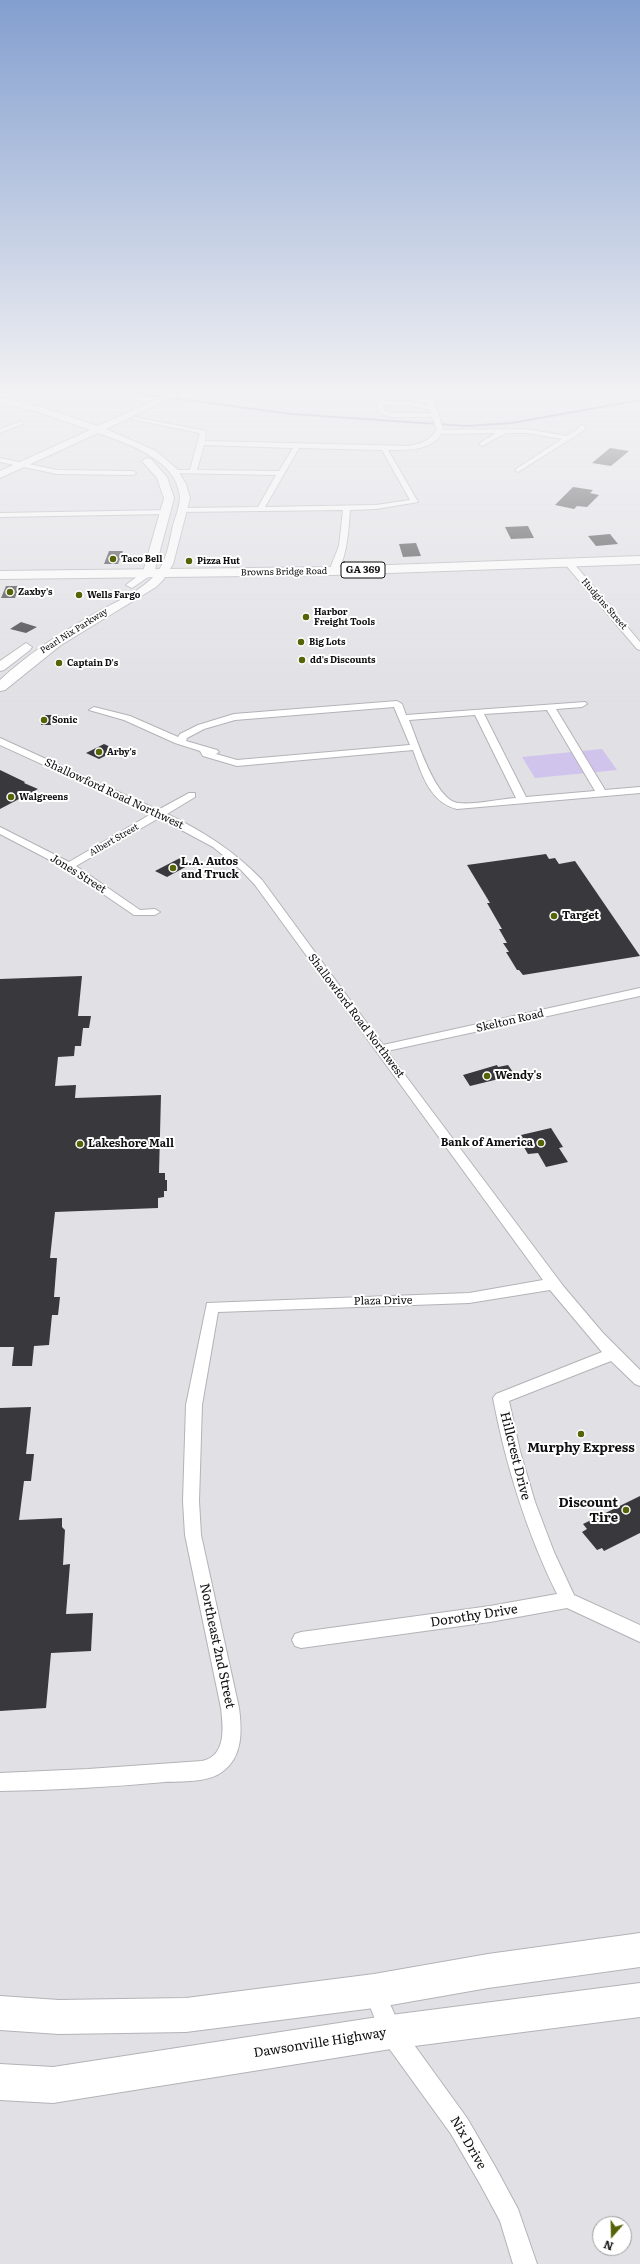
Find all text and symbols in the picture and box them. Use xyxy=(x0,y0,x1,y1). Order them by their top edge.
marker: Taco Bell xyxy=(108,554,118,564)
place label: Taco Bell xyxy=(121,554,162,564)
marker: Pizza Hut xyxy=(184,556,194,566)
place label: Pizza Hut xyxy=(197,556,240,566)
road number: GA 369 xyxy=(341,562,385,578)
street label: Browns Bridge Road xyxy=(241,566,327,578)
street label: Hudgins Street xyxy=(579,576,629,632)
marker: Zaxby's xyxy=(5,587,15,597)
place label: Zaxby's xyxy=(18,587,52,597)
marker: Wells Fargo xyxy=(74,590,84,600)
place label: Wells Fargo xyxy=(87,590,140,600)
street label: Pearl Nix Parkway xyxy=(38,606,110,656)
place label: Harbor Freight Tools xyxy=(314,607,375,628)
marker: Harbor Freight Tools xyxy=(301,612,311,622)
marker: Big Lots xyxy=(296,637,306,647)
place label: Big Lots xyxy=(309,637,345,647)
marker: dd's Discounts xyxy=(297,655,307,665)
place label: dd's Discounts xyxy=(310,655,376,665)
marker: Captain D's xyxy=(54,658,64,668)
place label: Captain D's xyxy=(67,658,118,668)
marker: Sonic xyxy=(39,715,49,725)
place label: Sonic xyxy=(52,715,77,725)
marker: Arby's xyxy=(94,747,104,757)
place label: Arby's xyxy=(107,747,136,757)
street label: Shallowford Road Northwest xyxy=(42,756,186,832)
marker: Walgreens xyxy=(6,792,16,802)
place label: Walgreens xyxy=(19,792,68,802)
street label: Albert Street xyxy=(87,822,141,858)
street label: Jones Street xyxy=(48,852,108,896)
place label: L.A. Autos and Truck xyxy=(181,855,239,881)
marker: L.A. Autos and Truck xyxy=(168,863,178,873)
place label: Target xyxy=(562,909,599,923)
marker: Target xyxy=(549,911,559,921)
street label: Shallowford Road Northwest xyxy=(305,951,407,1081)
street label: Skelton Road xyxy=(475,1007,545,1035)
place label: Wendy's xyxy=(495,1069,542,1083)
marker: Wendy's xyxy=(482,1071,492,1081)
place label: Bank of America xyxy=(441,1136,533,1150)
place label: Lakeshore Mall xyxy=(88,1137,174,1151)
marker: Bank of America xyxy=(536,1138,546,1148)
marker: Lakeshore Mall xyxy=(75,1139,85,1149)
street label: Plaza Drive xyxy=(354,1294,412,1308)
street label: Hillcrest Drive xyxy=(496,1410,534,1502)
marker: Murphy Express xyxy=(576,1429,586,1439)
place label: Murphy Express xyxy=(527,1440,635,1456)
place label: Discount Tire xyxy=(558,1495,618,1526)
marker: Discount Tire xyxy=(621,1505,631,1515)
street label: Northeast 2nd Street xyxy=(196,1582,238,1710)
street label: Dorothy Drive xyxy=(429,1601,519,1631)
street label: Dawsonville Highway xyxy=(252,2025,388,2061)
street label: Nix Drive xyxy=(447,2114,489,2172)
north arrow xyxy=(592,2216,632,2256)
text: N xyxy=(601,2237,615,2255)

